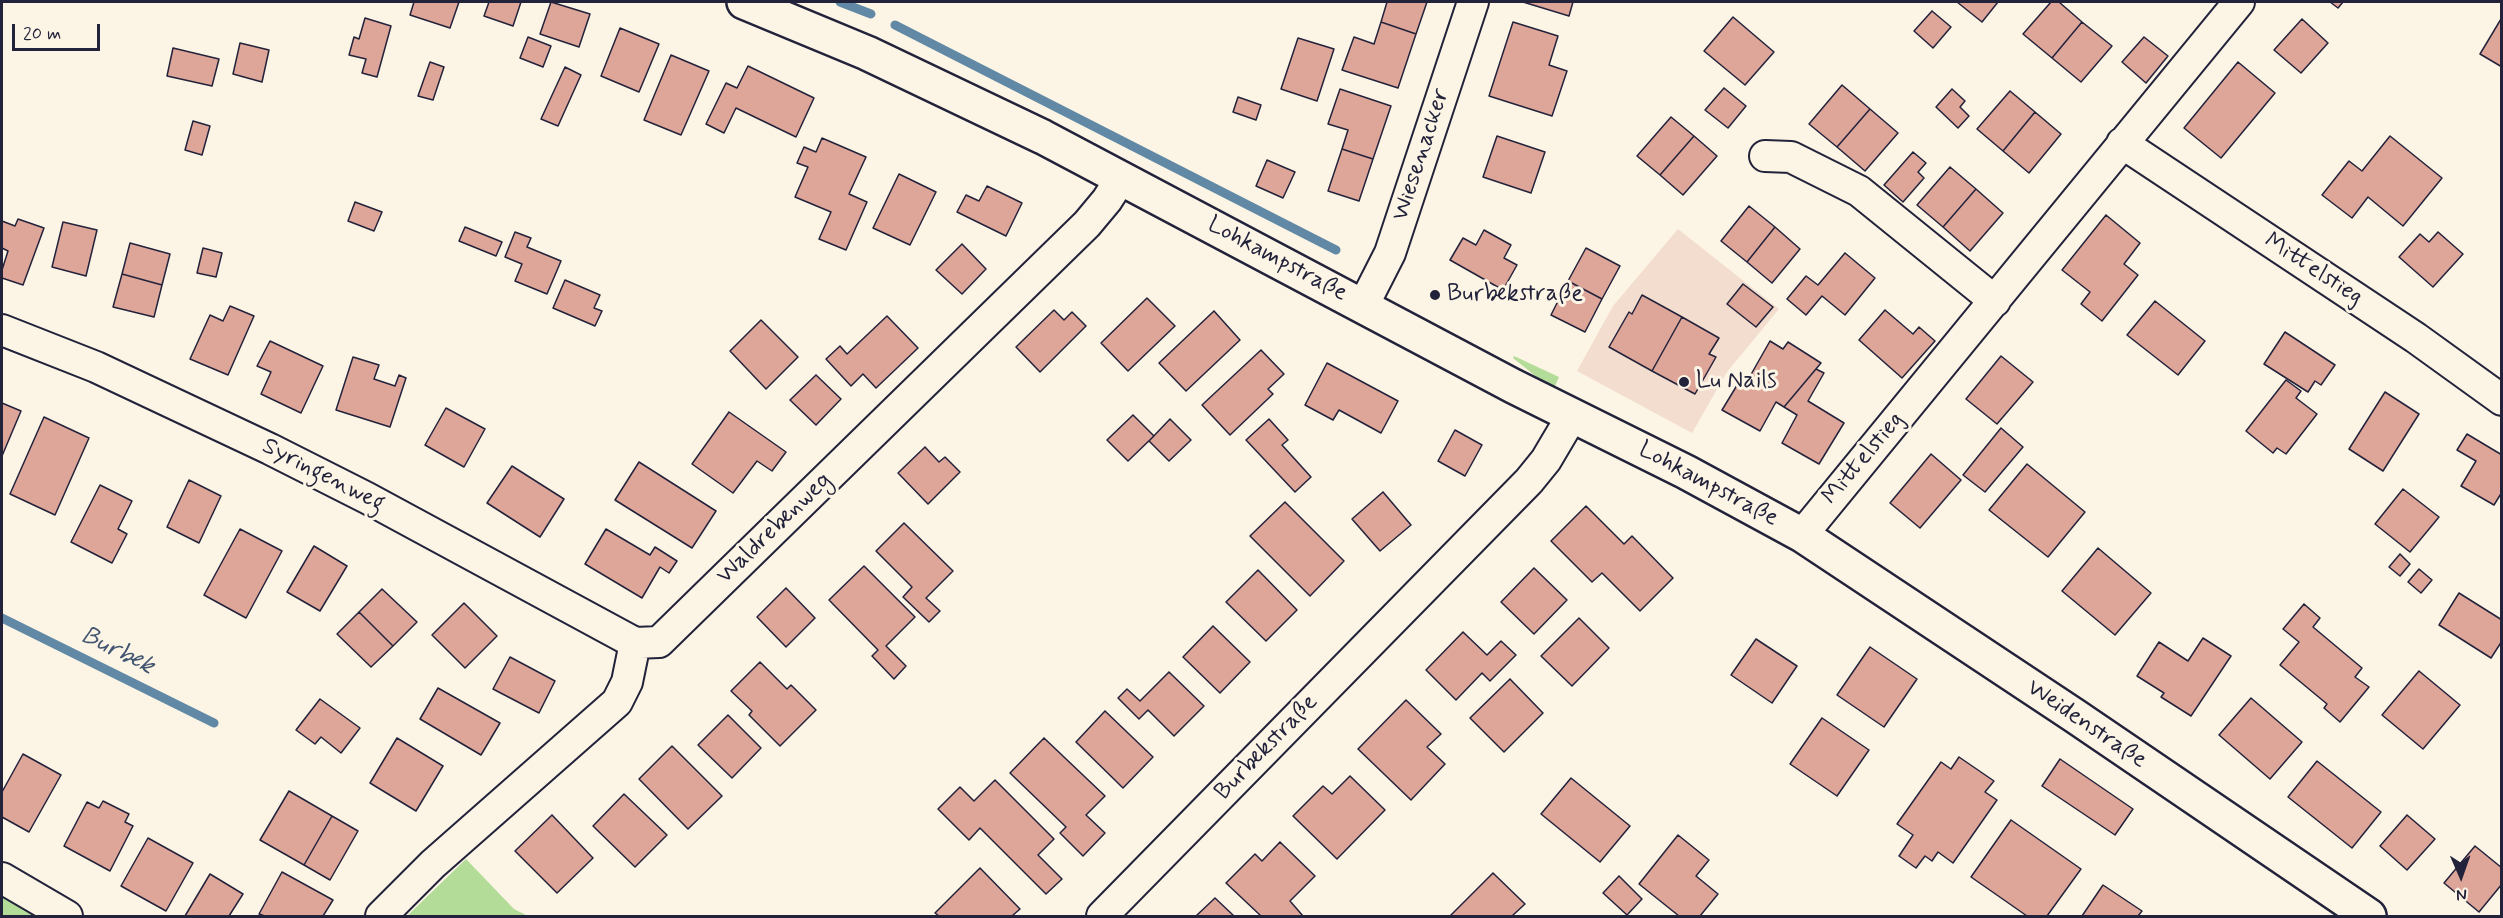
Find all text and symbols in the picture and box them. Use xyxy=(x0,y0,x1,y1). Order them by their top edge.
scale bar xyxy=(15,12,104,50)
text: 20 m xyxy=(23,22,61,46)
street label: Wiesenacker xyxy=(1387,85,1457,225)
street label: Lohkampstraße xyxy=(1202,211,1352,309)
street label: Mittelstieg xyxy=(2258,227,2368,313)
place label: Burbekstraße xyxy=(1447,281,1583,309)
marker: Burbekstraße xyxy=(1428,288,1442,302)
place label: Lu Nails xyxy=(1696,368,1777,396)
marker: Lu Nails xyxy=(1677,375,1691,389)
street label: Mittelstieg xyxy=(1817,407,1911,511)
street label: Syringenweg xyxy=(257,433,389,519)
street label: Lohkampstraße xyxy=(1633,436,1783,534)
street label: Waldrebenweg xyxy=(712,467,838,591)
water label: Burbek xyxy=(75,621,159,683)
street label: Weidenstraße xyxy=(2020,674,2152,776)
street label: Burbekstraße xyxy=(1209,689,1325,807)
north arrow xyxy=(2431,846,2491,906)
text: N xyxy=(2456,884,2467,905)

